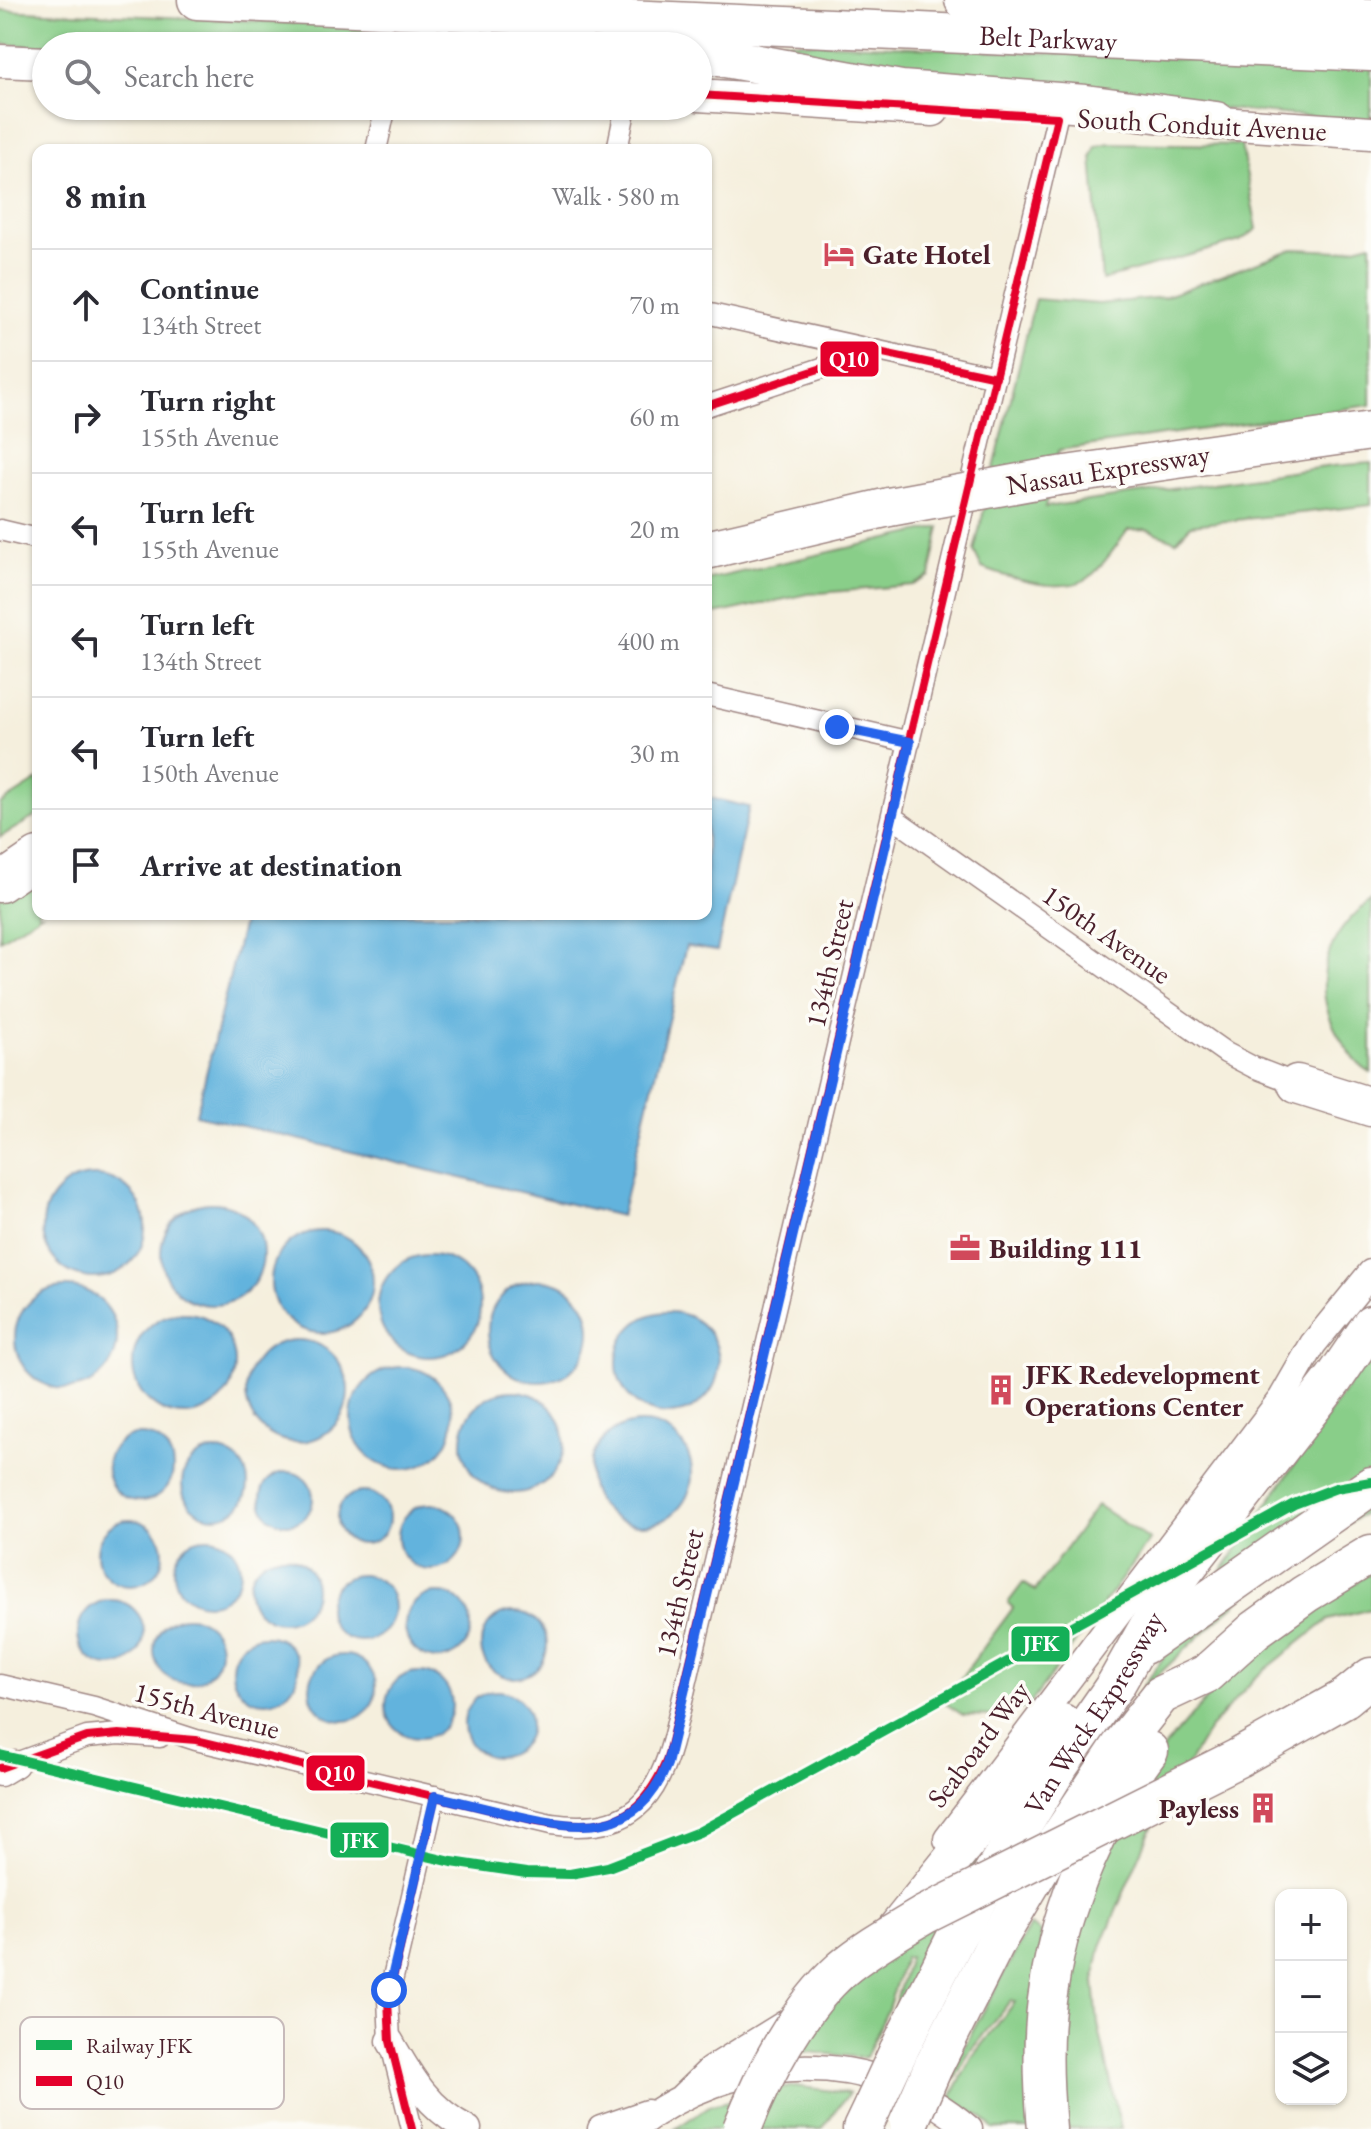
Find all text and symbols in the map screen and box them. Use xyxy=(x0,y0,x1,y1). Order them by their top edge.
street label: Belt Parkway xyxy=(978,17,1119,59)
search box xyxy=(32,32,712,120)
icon: search xyxy=(60,54,104,98)
text: Search here xyxy=(124,57,254,96)
street label: South Conduit Avenue xyxy=(1076,99,1328,149)
text: 8 min xyxy=(64,174,147,218)
text: Walk · 580 m xyxy=(552,179,680,213)
place label: Gate Hotel xyxy=(863,236,991,272)
hotel icon: Gate Hotel xyxy=(822,237,856,271)
text: Continue xyxy=(140,269,259,308)
icon: ahead xyxy=(64,283,108,327)
text: 70 m xyxy=(630,288,680,322)
text: 134th Street xyxy=(140,308,261,342)
line badge: Q10 xyxy=(819,340,880,378)
text: Q10 xyxy=(829,345,869,374)
text: Turn right xyxy=(140,381,276,420)
icon: right xyxy=(64,395,108,439)
text: 60 m xyxy=(630,400,680,434)
text: 155th Avenue xyxy=(140,420,279,454)
street label: Nassau Expressway xyxy=(1004,435,1213,503)
text: Turn left xyxy=(140,493,254,532)
icon: left xyxy=(64,507,108,551)
text: 20 m xyxy=(630,512,680,546)
text: 155th Avenue xyxy=(140,532,279,566)
text: Turn left xyxy=(140,605,254,644)
icon: left xyxy=(64,619,108,663)
text: 400 m xyxy=(617,624,680,658)
text: 134th Street xyxy=(140,644,261,678)
route end xyxy=(819,709,855,745)
text: Turn left xyxy=(140,717,254,756)
icon: left xyxy=(64,731,108,775)
text: 30 m xyxy=(630,736,680,770)
text: 150th Avenue xyxy=(140,756,279,790)
icon: arrive xyxy=(64,843,108,887)
text: Arrive at destination xyxy=(140,846,402,885)
street label: 150th Avenue xyxy=(1035,876,1179,992)
street label: 134th Street xyxy=(797,895,861,1031)
place label: Building 111 xyxy=(989,1230,1142,1266)
office icon: Building 111 xyxy=(948,1231,982,1265)
place label: JFK Redevelopment Operations Center xyxy=(1022,1356,1260,1424)
building icon: JFK Redevelopment Operations Center xyxy=(984,1373,1018,1407)
street label: 134th Street xyxy=(647,1525,711,1661)
street label: Van Wyck Expressway xyxy=(1015,1604,1172,1821)
line badge: JFK xyxy=(1010,1625,1071,1663)
text: JFK xyxy=(1021,1629,1060,1658)
street label: 155th Avenue xyxy=(130,1673,284,1747)
street label: Seaboard Way xyxy=(919,1673,1038,1814)
line badge: Q10 xyxy=(305,1754,366,1792)
text: Q10 xyxy=(315,1759,355,1788)
place label: Payless xyxy=(1159,1790,1239,1826)
building icon: Payless xyxy=(1246,1791,1280,1825)
line badge: JFK xyxy=(329,1821,390,1859)
text: JFK xyxy=(340,1826,379,1855)
map controls xyxy=(1275,1889,1347,2105)
button: + xyxy=(1275,1889,1347,1961)
button: − xyxy=(1275,1961,1347,2033)
route start xyxy=(371,1972,407,2008)
legend xyxy=(20,2017,284,2109)
text: Railway JFK xyxy=(86,2031,193,2060)
button: layers xyxy=(1275,2033,1347,2105)
text: Q10 xyxy=(86,2067,124,2096)

